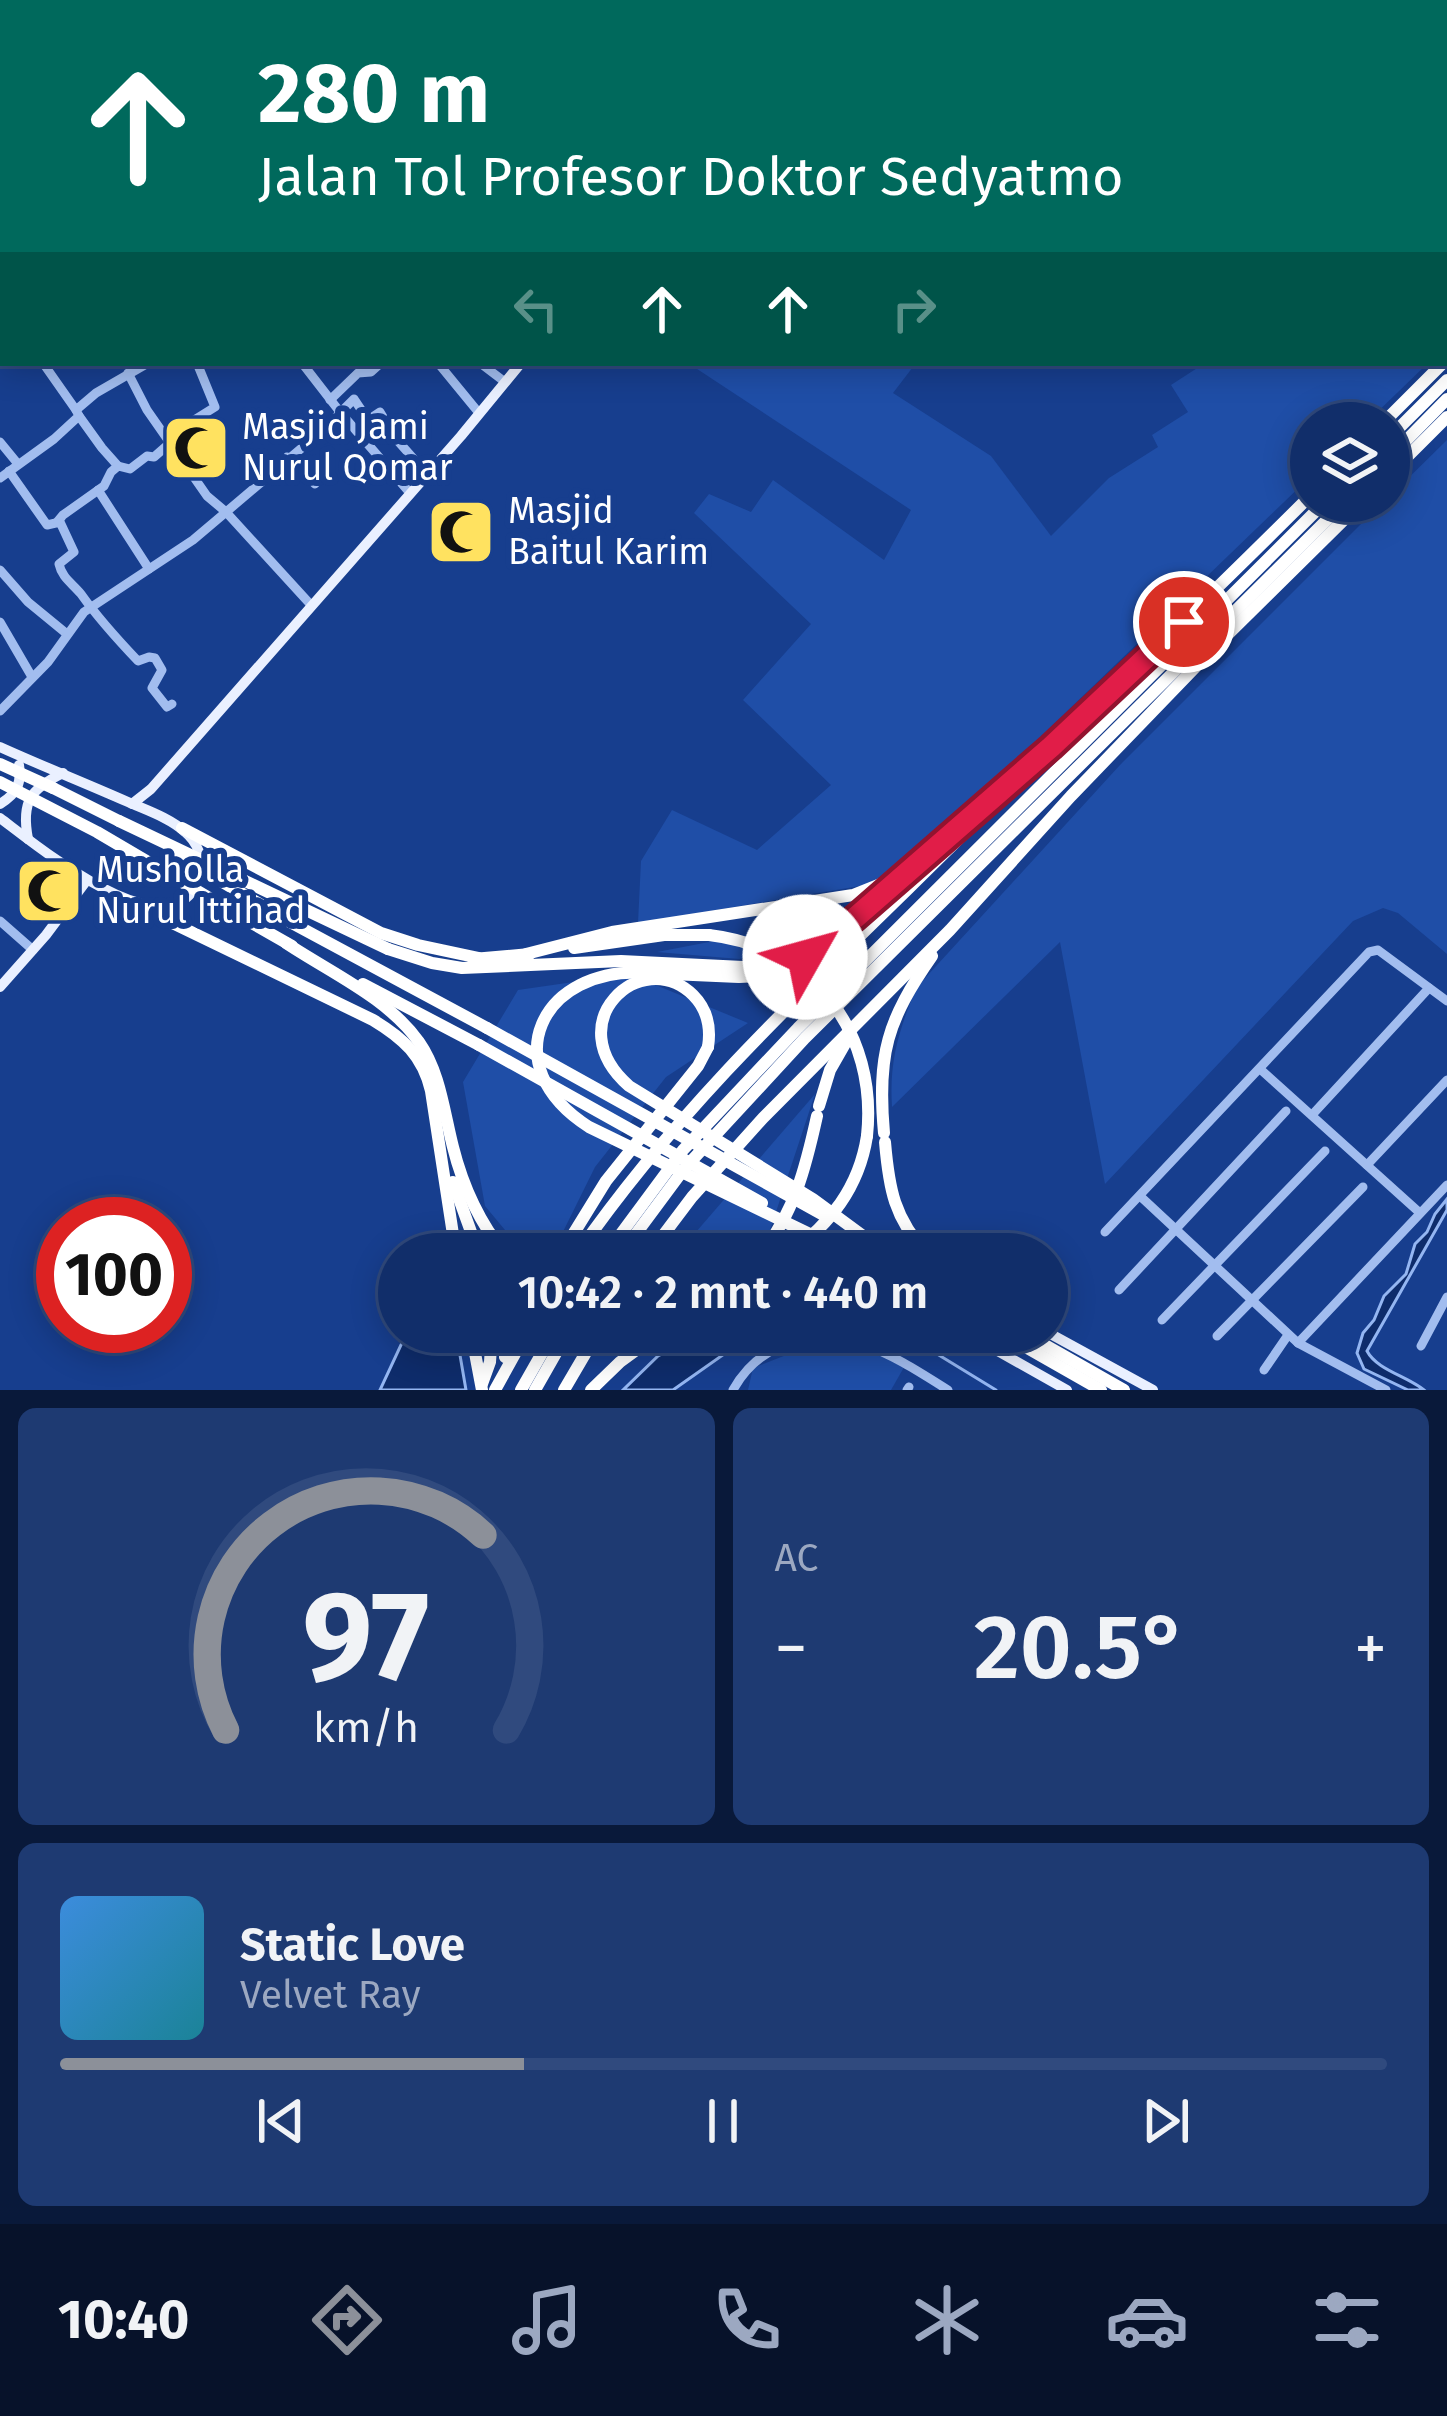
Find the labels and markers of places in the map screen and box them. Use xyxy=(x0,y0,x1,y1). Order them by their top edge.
place label: Masjid Jami Nurul Qomar xyxy=(242,405,453,490)
mosque icon: Masjid Jami Nurul Qomar xyxy=(161,413,231,483)
place label: Masjid Baitul Karim xyxy=(508,489,709,574)
mosque icon: Masjid Baitul Karim xyxy=(426,497,496,567)
pin xyxy=(1133,571,1235,673)
place label: Musholla Nurul Ittihad xyxy=(96,848,305,933)
mosque icon: Musholla Nurul Ittihad xyxy=(14,856,84,926)

